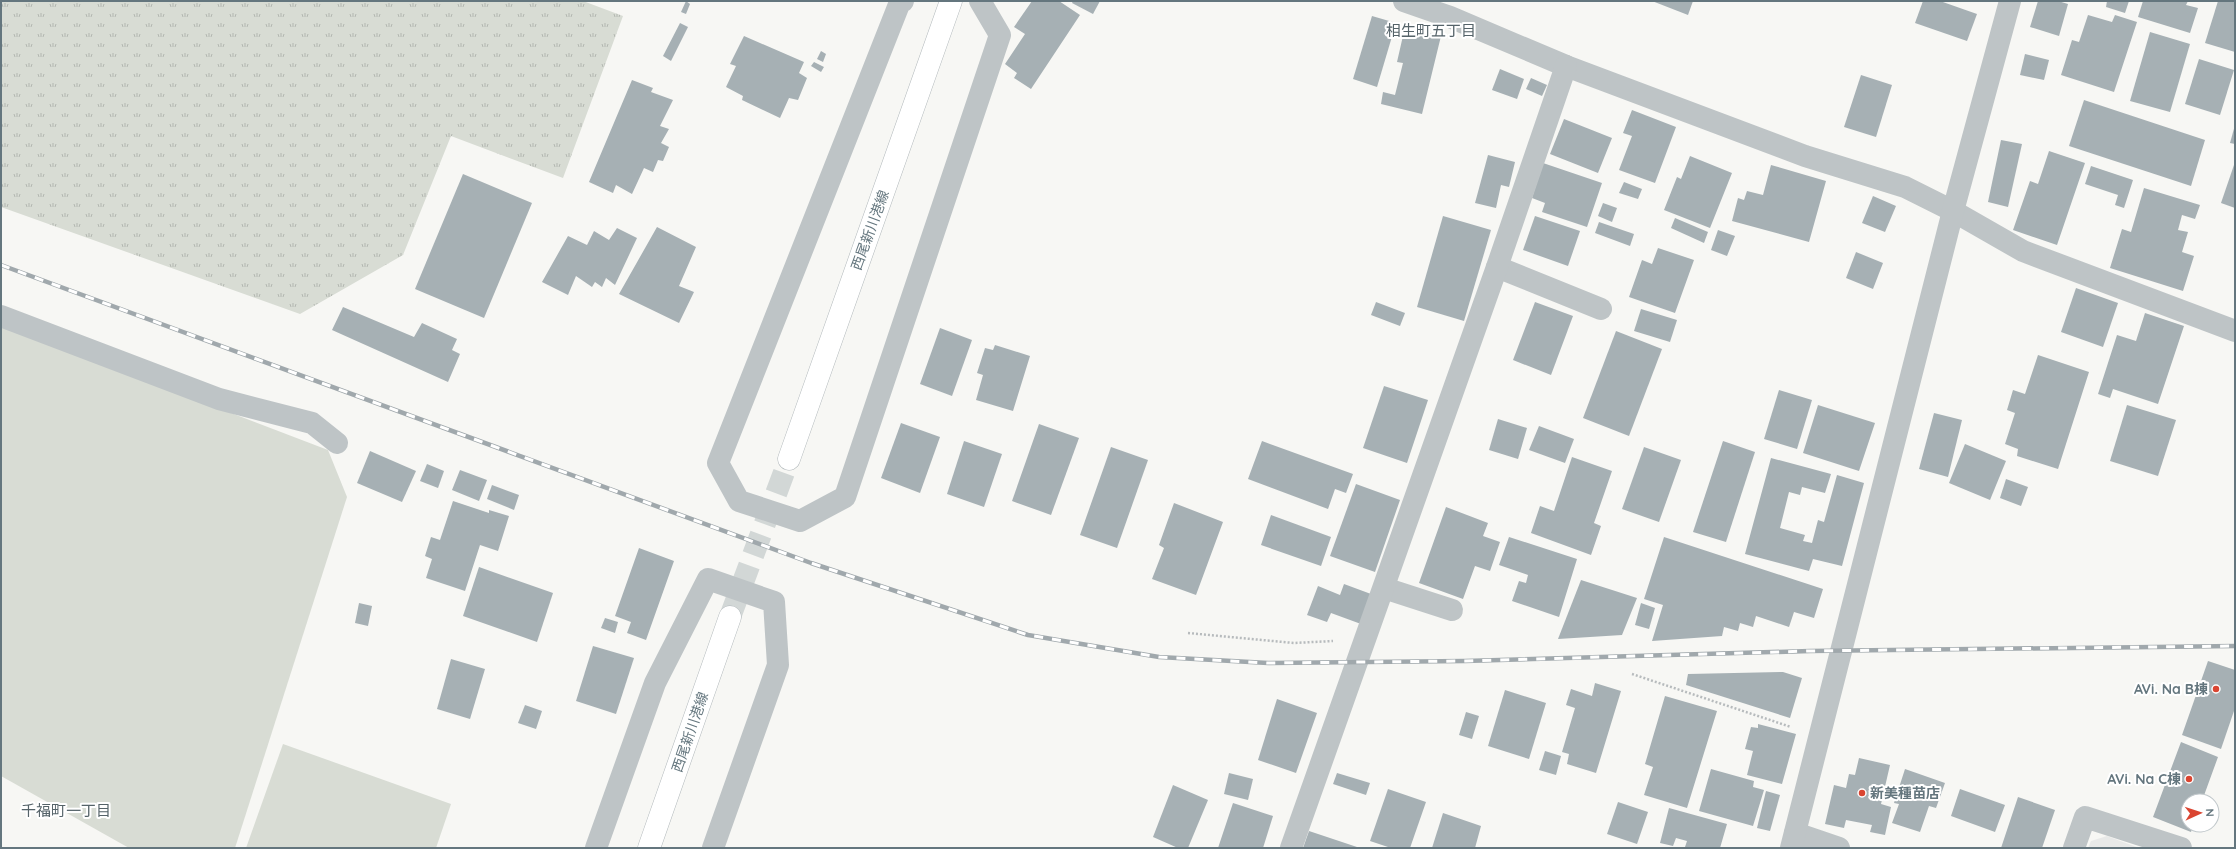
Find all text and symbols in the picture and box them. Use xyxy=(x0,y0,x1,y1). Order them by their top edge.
district label: 相生町五丁目 xyxy=(1386,21,1476,40)
street label: 西尾新川港線 xyxy=(847,187,893,273)
place label: AVi. Na B棟 xyxy=(2134,680,2208,698)
marker: AVi. Na B棟 xyxy=(2211,684,2221,694)
street label: 西尾新川港線 xyxy=(668,689,712,775)
place label: AVi. Na C棟 xyxy=(2107,770,2181,788)
marker: AVi. Na C棟 xyxy=(2184,774,2194,784)
place label: 新美種苗店 xyxy=(1870,784,1940,802)
marker: 新美種苗店 xyxy=(1857,788,1867,798)
north arrow xyxy=(2180,793,2220,833)
district label: 千福町一丁目 xyxy=(21,801,111,820)
text: N xyxy=(2203,808,2217,817)

